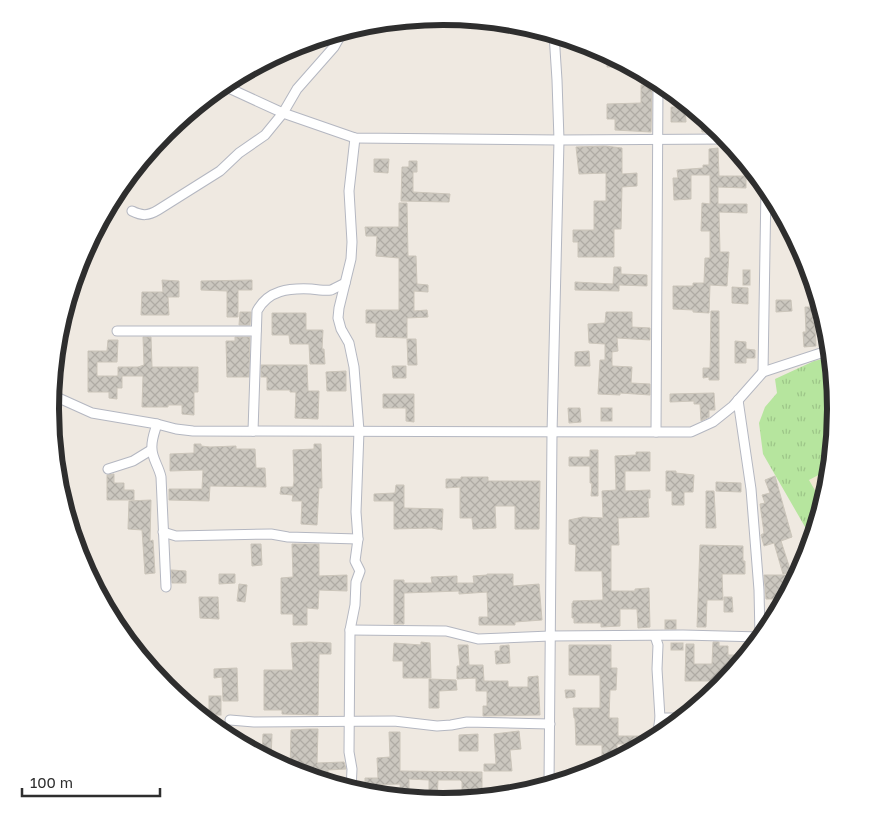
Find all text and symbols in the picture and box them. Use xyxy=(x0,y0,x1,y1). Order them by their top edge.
scale bar xyxy=(22,766,160,798)
text: 100 m xyxy=(30,773,73,791)

